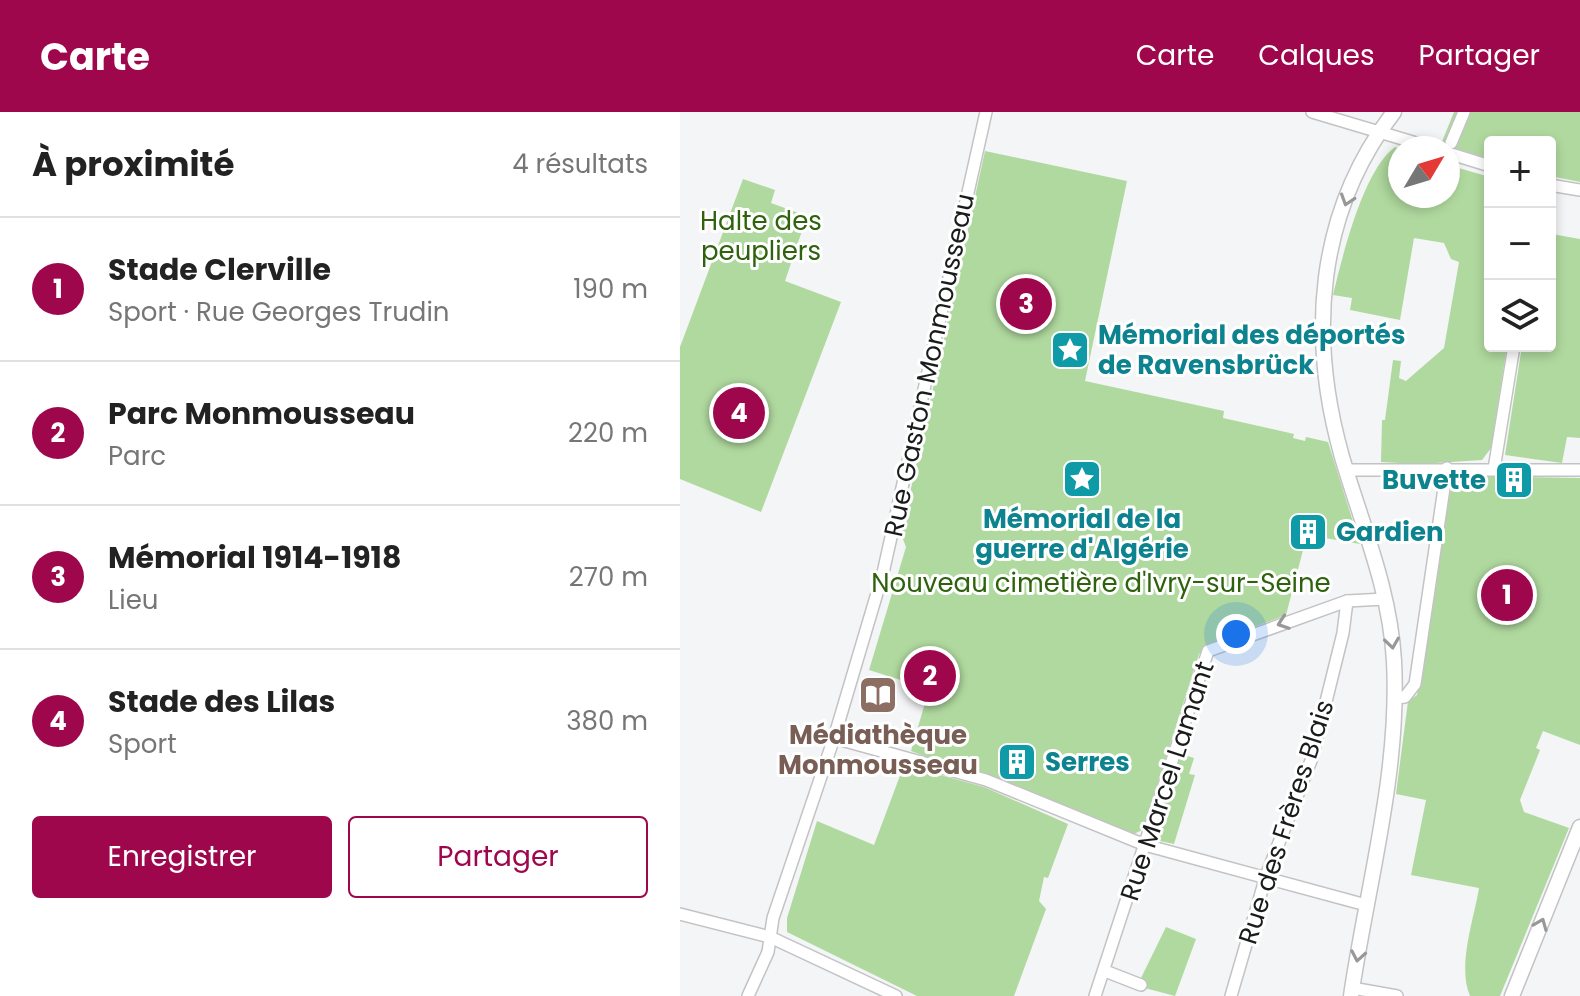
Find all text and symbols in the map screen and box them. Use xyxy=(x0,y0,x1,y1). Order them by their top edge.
text: Carte xyxy=(40,30,150,83)
text: Carte xyxy=(1136,36,1214,75)
text: Calques xyxy=(1258,36,1375,75)
text: Partager xyxy=(1419,36,1540,75)
north arrow xyxy=(1388,136,1460,208)
map controls xyxy=(1484,136,1556,352)
button: + xyxy=(1484,136,1556,208)
text: À proximité xyxy=(32,140,234,188)
text: 4 résultats xyxy=(512,146,648,182)
street label: Rue Gaston Monmousseau xyxy=(875,190,983,540)
one-way arrow xyxy=(1340,192,1356,206)
park label: Halte des peupliers xyxy=(700,203,822,269)
button: − xyxy=(1484,208,1556,280)
text: Stade Clerville xyxy=(108,248,331,291)
text: 1 xyxy=(53,271,63,307)
text: 190 m xyxy=(573,271,648,307)
pin: 3 xyxy=(1000,274,1052,334)
button: layers xyxy=(1484,280,1556,352)
text: Sport · Rue Georges Trudin xyxy=(108,294,449,330)
place label: Mémorial des déportés de Ravensbrück xyxy=(1098,317,1405,383)
place icon: Mémorial des déportés de Ravensbrück xyxy=(1049,329,1091,371)
pin: 4 xyxy=(713,383,765,443)
text: Parc Monmousseau xyxy=(108,392,415,435)
text: 2 xyxy=(51,415,65,451)
text: 220 m xyxy=(568,415,648,451)
text: Parc xyxy=(108,438,166,474)
place icon: Mémorial de la guerre d'Algérie xyxy=(1061,458,1103,500)
building icon: Buvette xyxy=(1493,459,1535,501)
place label: Buvette xyxy=(1382,462,1486,498)
place label: Mémorial de la guerre d'Algérie xyxy=(975,501,1189,567)
building icon: Gardien xyxy=(1287,511,1329,553)
place label: Gardien xyxy=(1336,514,1443,550)
text: Mémorial 1914-1918 xyxy=(108,536,401,579)
text: 3 xyxy=(50,559,66,595)
text: 270 m xyxy=(569,559,648,595)
park label: Nouveau cimetière d'Ivry-sur-Seine xyxy=(871,565,1331,601)
pin: 1 xyxy=(1481,565,1533,625)
text: Lieu xyxy=(108,582,158,618)
one-way arrow xyxy=(1277,613,1291,629)
your location xyxy=(1216,614,1256,654)
one-way arrow xyxy=(1383,636,1400,650)
pin: 2 xyxy=(904,646,956,706)
street label: Rue Marcel Lamant xyxy=(1111,657,1223,905)
library icon: Médiathèque Monmousseau xyxy=(857,674,899,716)
text: Stade des Lilas xyxy=(108,680,335,723)
street label: Rue des Frères Blais xyxy=(1230,695,1342,949)
text: 4 xyxy=(49,703,67,739)
text: 380 m xyxy=(566,703,648,739)
place label: Médiathèque Monmousseau xyxy=(778,717,978,783)
text: Sport xyxy=(108,726,177,762)
building icon: Serres xyxy=(996,741,1038,783)
place label: Serres xyxy=(1045,744,1130,780)
button: Enregistrer xyxy=(32,816,332,898)
button: Partager xyxy=(348,816,648,898)
one-way arrow xyxy=(1531,918,1548,932)
one-way arrow xyxy=(1350,949,1367,963)

